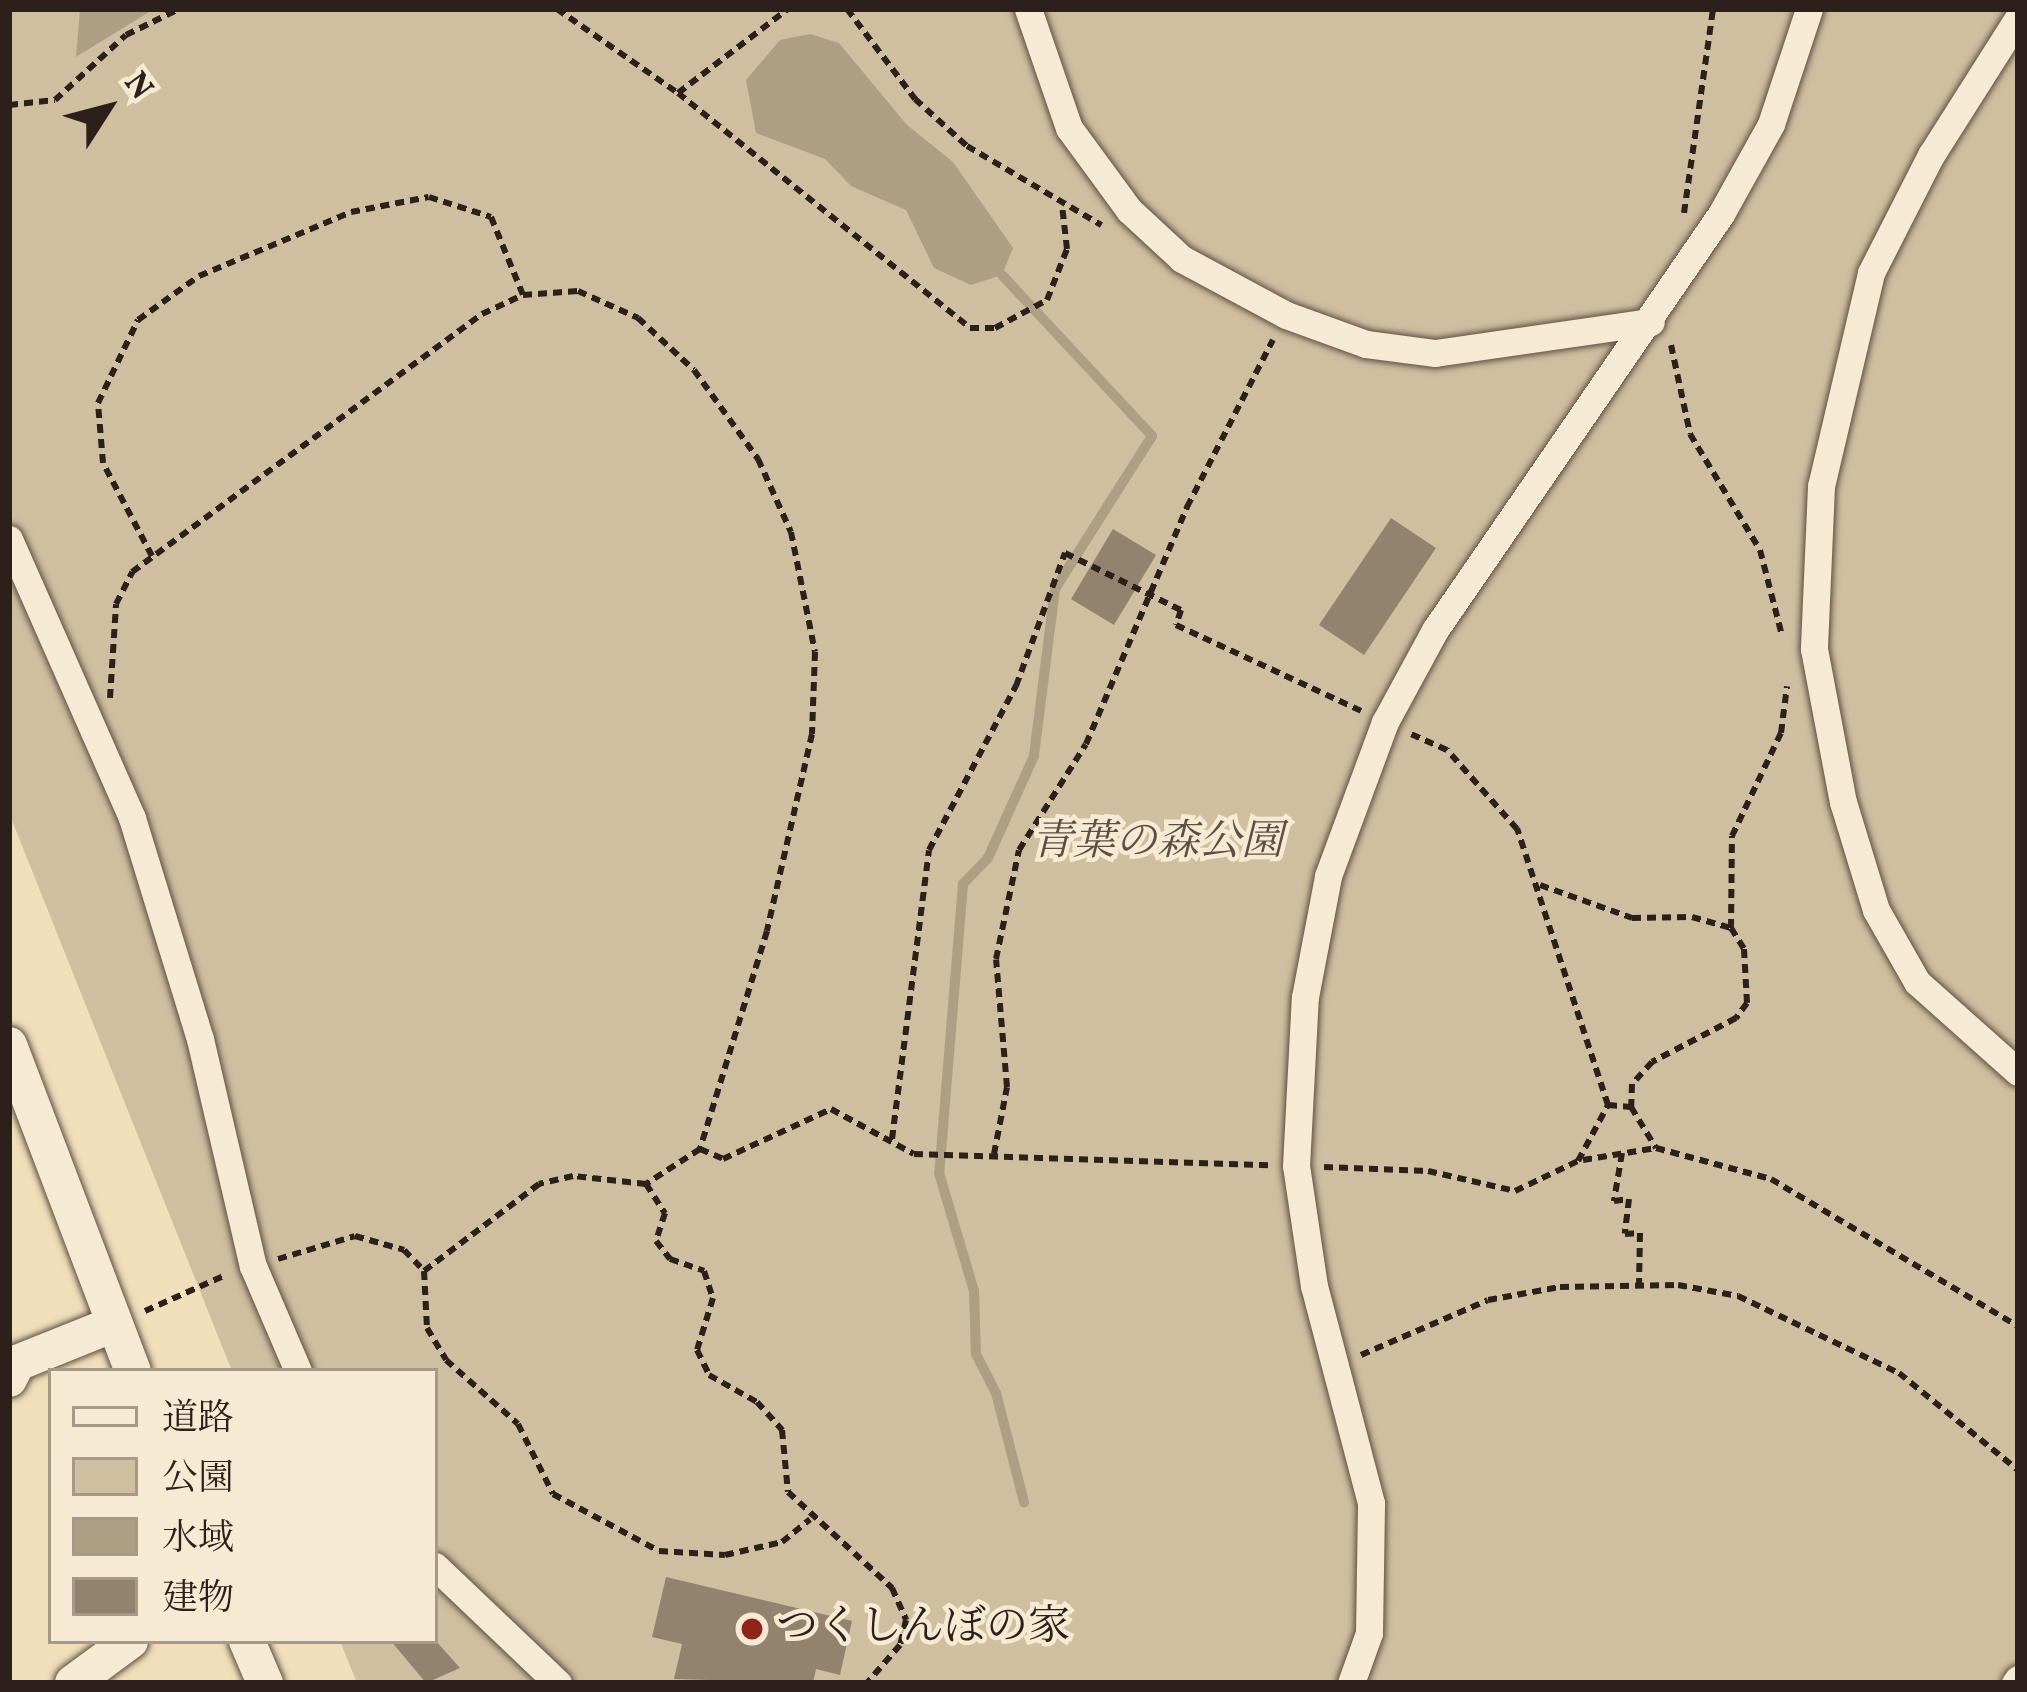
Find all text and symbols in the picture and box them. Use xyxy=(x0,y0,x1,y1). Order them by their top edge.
north arrow xyxy=(48,48,168,168)
text: N xyxy=(111,64,163,110)
park label: 青葉の森公園 xyxy=(1031,819,1283,869)
legend xyxy=(48,1368,438,1644)
text: 道路 xyxy=(162,1395,234,1445)
text: 公園 xyxy=(162,1455,234,1505)
text: 水域 xyxy=(162,1515,234,1565)
text: 建物 xyxy=(162,1575,234,1625)
place label: つくしんぼの家 xyxy=(776,1604,1070,1654)
marker: つくしんぼの家 xyxy=(739,1616,765,1642)

